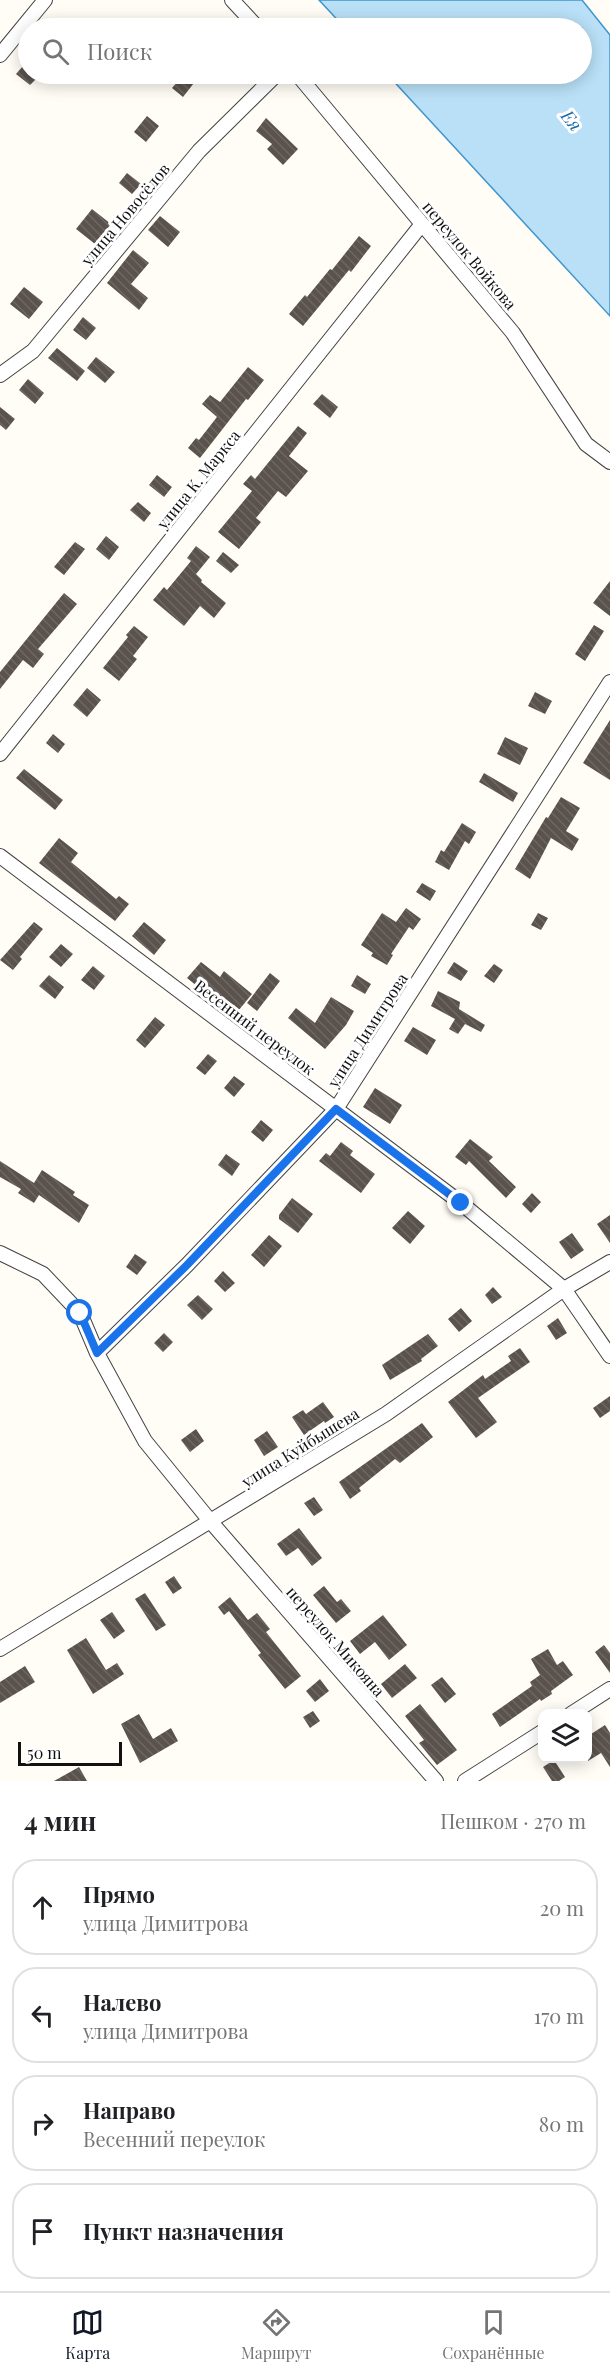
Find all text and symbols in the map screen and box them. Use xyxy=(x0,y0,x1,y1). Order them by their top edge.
search box xyxy=(18,18,592,84)
icon: search xyxy=(39,35,72,68)
text: Поиск xyxy=(87,36,152,66)
water label: Ея xyxy=(556,104,588,136)
street label: улица Новосёлов xyxy=(75,158,174,270)
street label: переулок Войкова xyxy=(418,196,522,314)
street label: улица К. Маркса xyxy=(151,425,245,534)
street label: улица Димитрова xyxy=(322,969,412,1092)
street label: Весенний переулок xyxy=(190,975,320,1079)
route end xyxy=(447,1189,473,1215)
route start xyxy=(66,1299,92,1325)
street label: улица Куйбышева xyxy=(236,1402,363,1492)
street label: переулок Микояна xyxy=(282,1581,390,1701)
map controls xyxy=(538,1709,592,1763)
button: layers xyxy=(538,1709,592,1763)
scale bar xyxy=(18,1739,122,1766)
text: 50 m xyxy=(27,1742,61,1763)
text: 4 мин xyxy=(24,1803,96,1838)
text: Пешком · 270 m xyxy=(440,1807,586,1834)
text: Прямо xyxy=(83,1879,155,1909)
icon: ahead xyxy=(26,1891,59,1924)
text: 20 m xyxy=(540,1894,584,1921)
text: улица Димитрова xyxy=(83,1909,248,1936)
text: Налево xyxy=(83,1987,161,2017)
icon: left xyxy=(26,1999,59,2032)
text: 170 m xyxy=(534,2002,584,2029)
text: улица Димитрова xyxy=(83,2017,248,2044)
text: Направо xyxy=(83,2095,176,2125)
icon: right xyxy=(26,2107,59,2140)
text: 80 m xyxy=(539,2110,584,2137)
text: Весенний переулок xyxy=(83,2125,265,2152)
icon: arrive xyxy=(26,2215,59,2248)
text: Пункт назначения xyxy=(83,2216,284,2246)
tab: Карта xyxy=(65,2306,110,2363)
tab: Маршрут xyxy=(241,2306,312,2363)
tab: Сохранённые xyxy=(442,2306,545,2363)

